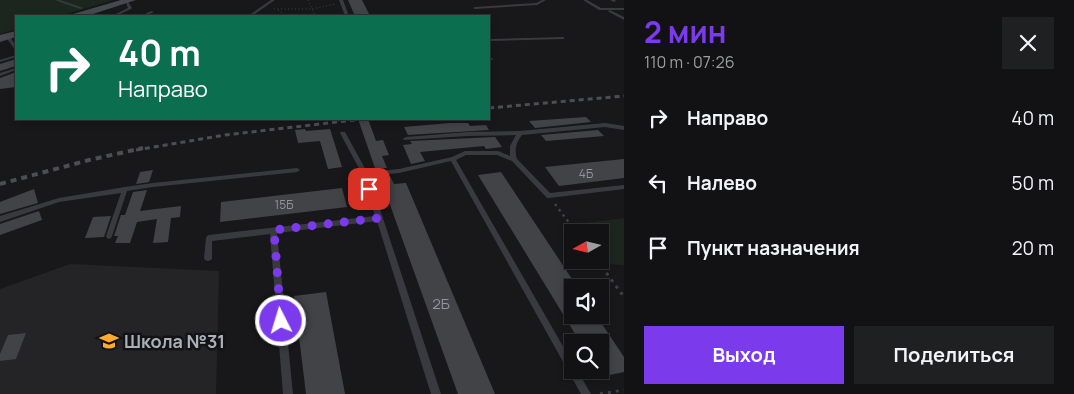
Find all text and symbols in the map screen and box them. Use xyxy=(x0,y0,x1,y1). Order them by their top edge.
text: 2 мин xyxy=(644,11,727,52)
button: close xyxy=(1002,17,1054,69)
text: 40 m xyxy=(118,29,201,77)
icon: right xyxy=(35,35,100,100)
text: 110 m · 07:26 xyxy=(644,51,735,73)
text: Направо xyxy=(118,74,208,104)
icon: right xyxy=(644,104,672,132)
text: Направо xyxy=(687,105,768,131)
text: 40 m xyxy=(1011,105,1054,131)
house number: 4Б xyxy=(579,165,593,182)
pin xyxy=(348,168,390,210)
icon: left xyxy=(644,169,672,197)
text: Налево xyxy=(687,170,757,196)
text: 50 m xyxy=(1012,170,1054,196)
icon: arrive xyxy=(355,175,383,203)
house number: 15Б xyxy=(275,196,293,213)
north arrow xyxy=(564,224,609,269)
map controls xyxy=(564,224,609,379)
icon: arrive xyxy=(644,234,672,262)
text: Пункт назначения xyxy=(687,235,860,261)
text: 20 m xyxy=(1012,235,1054,261)
button: sound xyxy=(564,279,609,324)
house number: 2Б xyxy=(432,293,450,314)
position arrow xyxy=(254,294,306,346)
button: Выход xyxy=(644,326,844,384)
button: Поделиться xyxy=(854,326,1054,384)
place label: Школа №31 xyxy=(124,329,225,353)
school or university icon: Школа №31 xyxy=(98,330,120,352)
button: search xyxy=(564,334,609,379)

